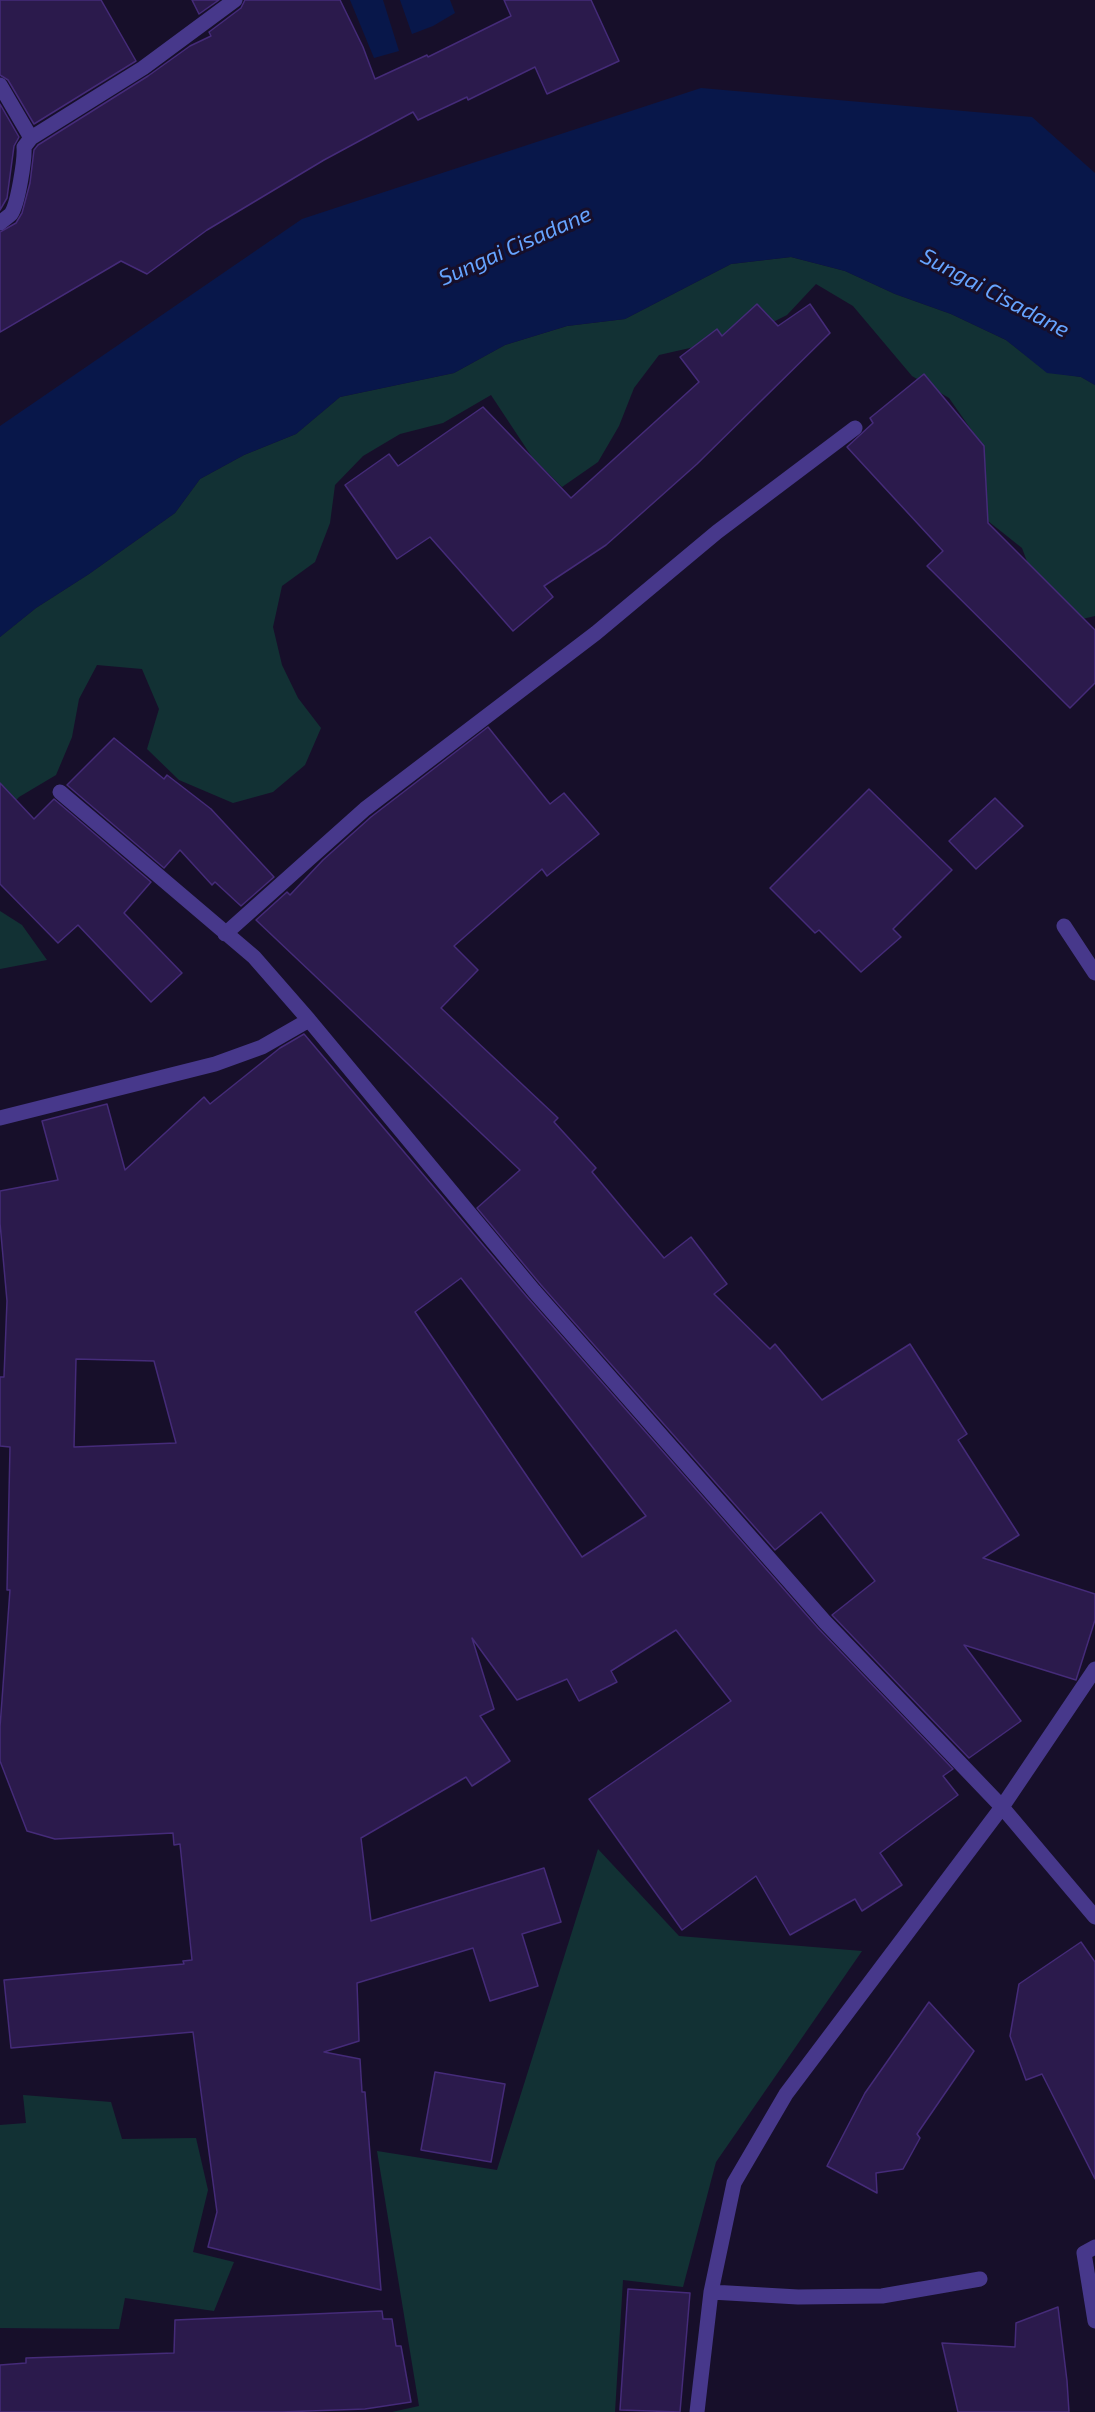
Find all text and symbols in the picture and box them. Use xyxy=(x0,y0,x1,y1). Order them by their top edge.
water label: Sungai Cisadane xyxy=(435,201,595,291)
water label: Sungai Cisadane xyxy=(916,243,1074,343)

